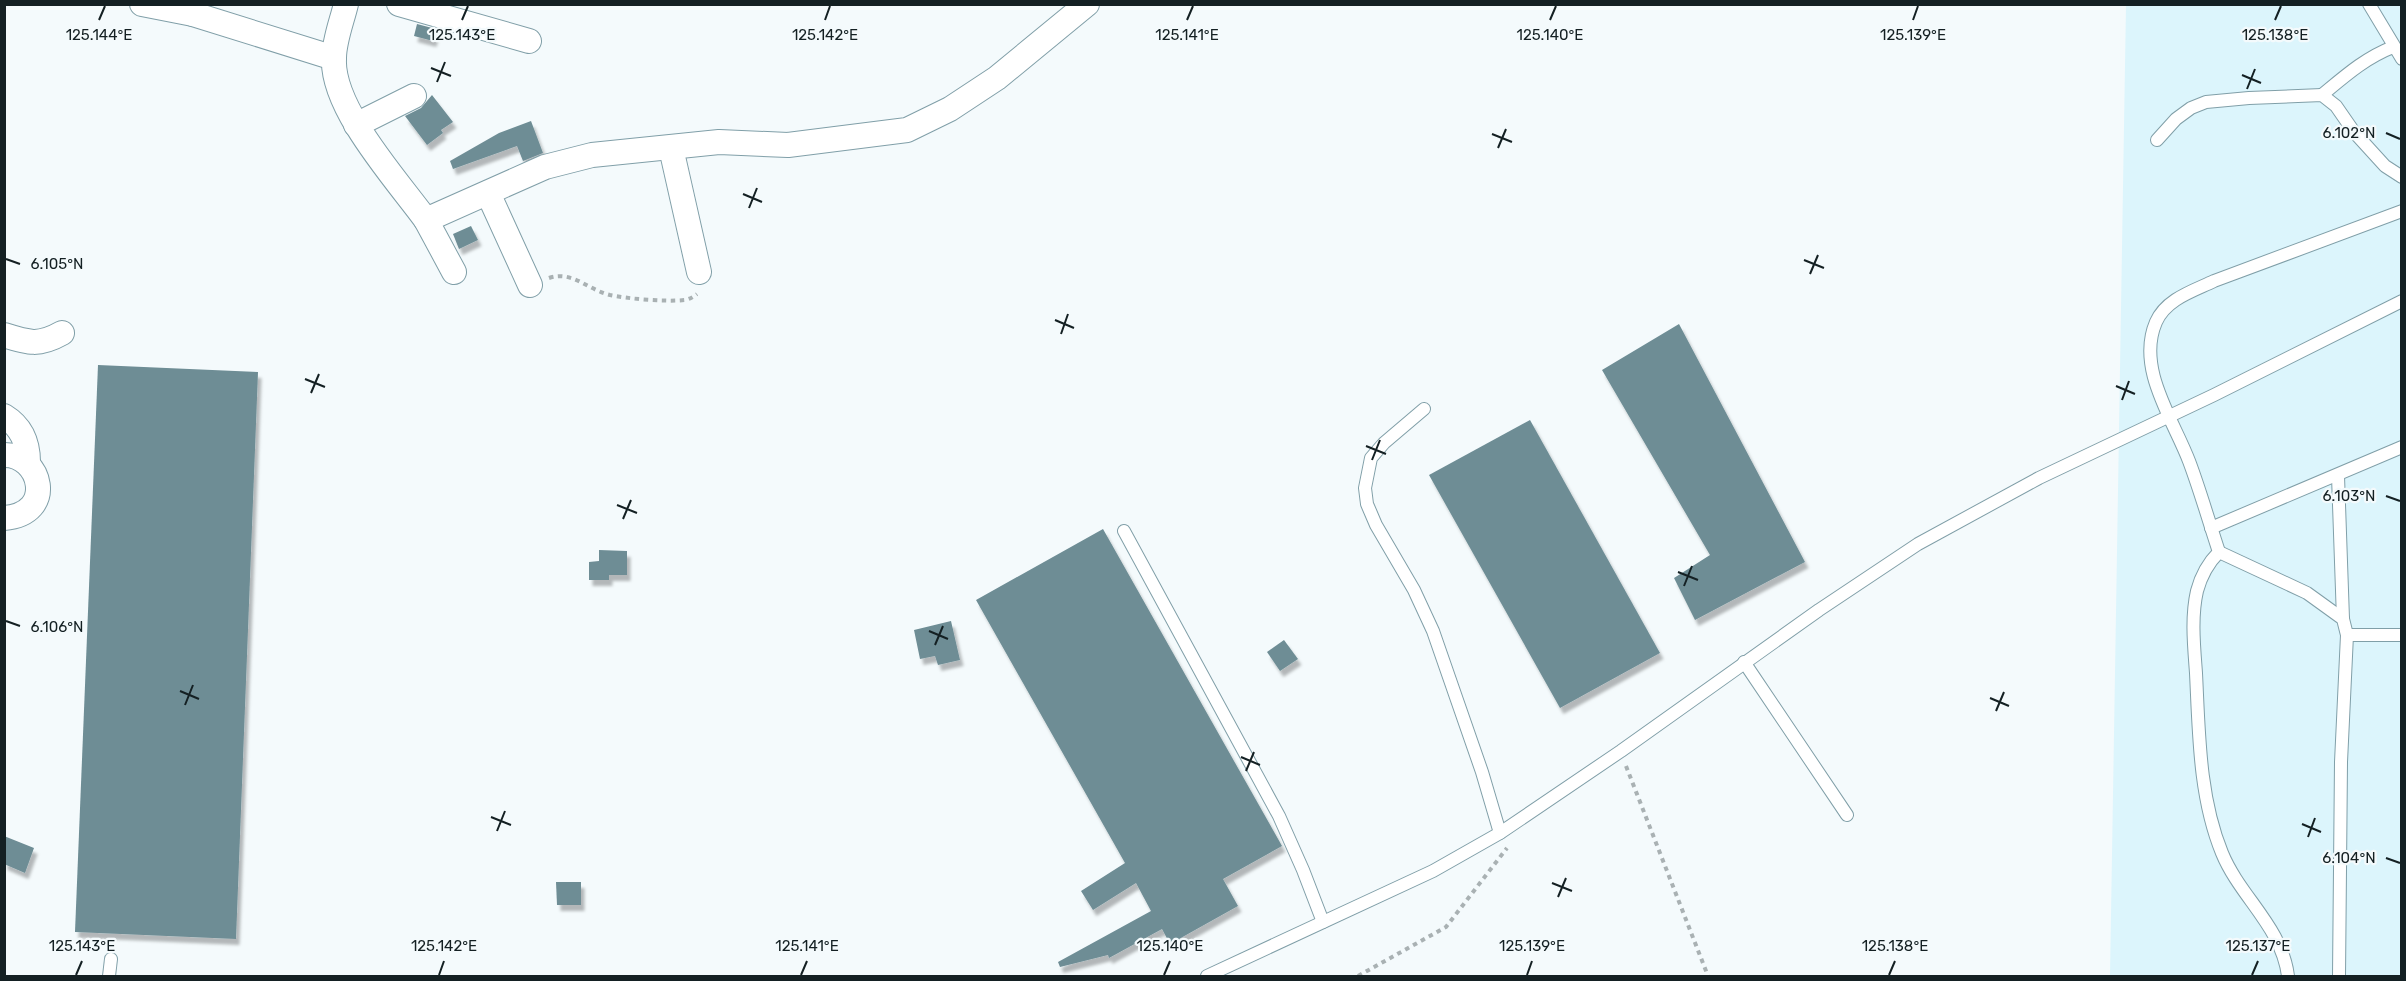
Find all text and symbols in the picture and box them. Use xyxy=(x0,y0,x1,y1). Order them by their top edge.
text: 125.144°E xyxy=(66,26,132,44)
text: 125.143°E xyxy=(429,26,495,44)
text: 125.142°E xyxy=(792,26,858,44)
text: 125.141°E xyxy=(1155,26,1219,44)
text: 125.140°E xyxy=(1517,26,1583,44)
text: 125.139°E xyxy=(1880,26,1946,44)
text: 125.138°E xyxy=(2242,26,2308,44)
text: 6.102°N xyxy=(2323,124,2375,142)
text: 6.105°N xyxy=(31,255,83,273)
text: 6.103°N xyxy=(2322,487,2376,505)
text: 6.106°N xyxy=(30,618,84,636)
text: 6.104°N xyxy=(2322,849,2376,867)
text: 125.143°E xyxy=(49,937,115,955)
text: 125.142°E xyxy=(411,937,477,955)
text: 125.141°E xyxy=(775,937,839,955)
text: 125.140°E xyxy=(1137,937,1203,955)
text: 125.139°E xyxy=(1499,937,1565,955)
text: 125.138°E xyxy=(1862,937,1928,955)
text: 125.137°E xyxy=(2226,937,2290,955)

